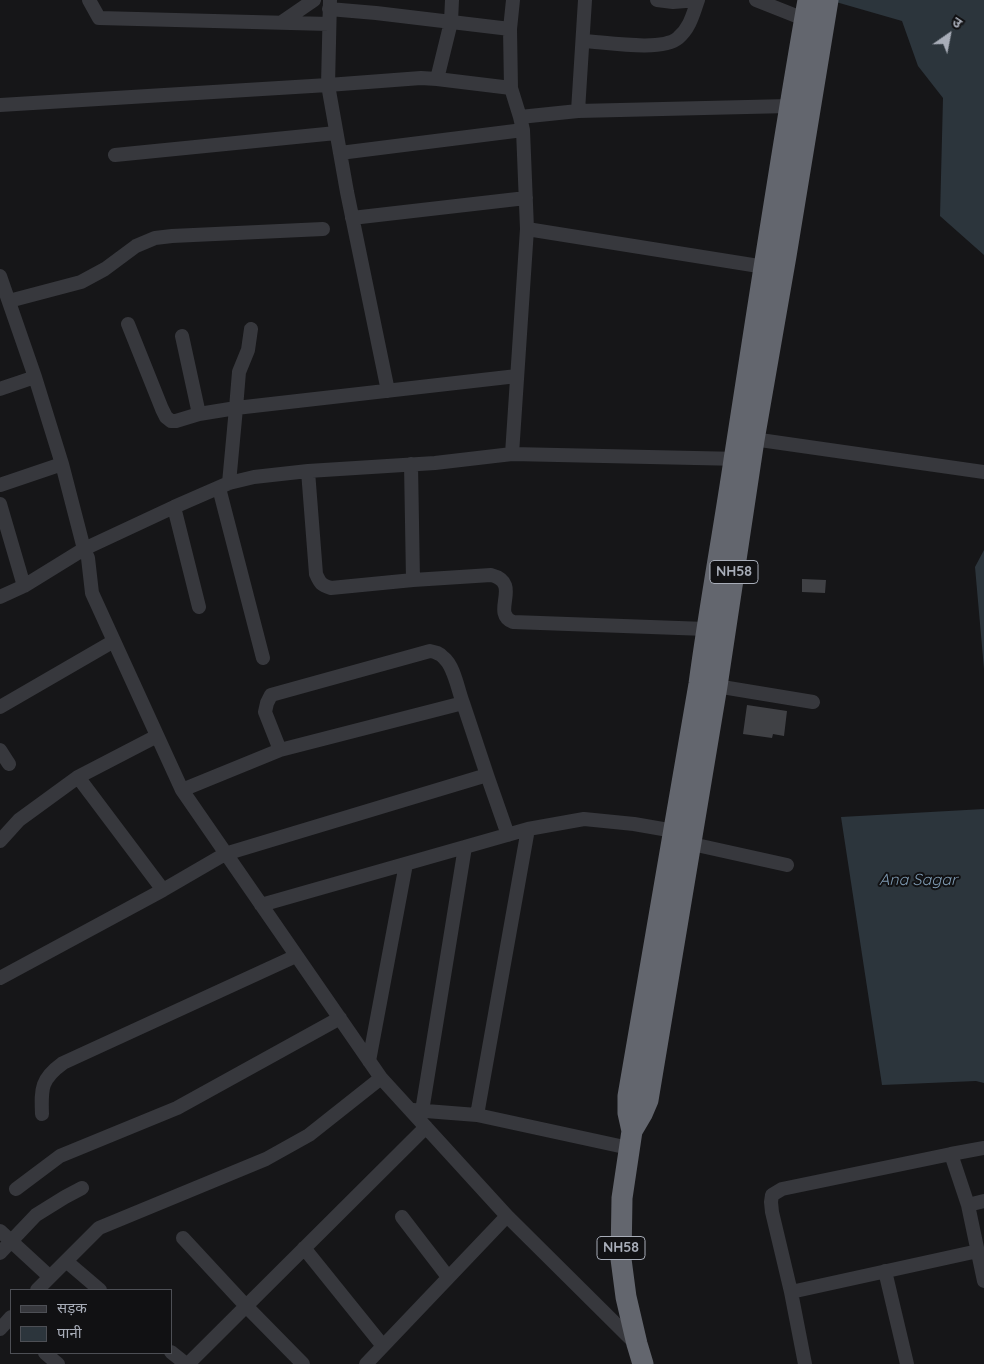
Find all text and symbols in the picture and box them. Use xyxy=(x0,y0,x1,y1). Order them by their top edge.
north arrow xyxy=(924,10,974,60)
text: उ xyxy=(949,13,966,32)
road number: NH58 xyxy=(710,560,758,584)
water label: Ana Sagar xyxy=(879,870,957,890)
road number: NH58 xyxy=(597,1236,645,1260)
legend xyxy=(10,1289,172,1354)
text: सड़क xyxy=(57,1298,87,1317)
text: पानी xyxy=(57,1323,82,1342)

